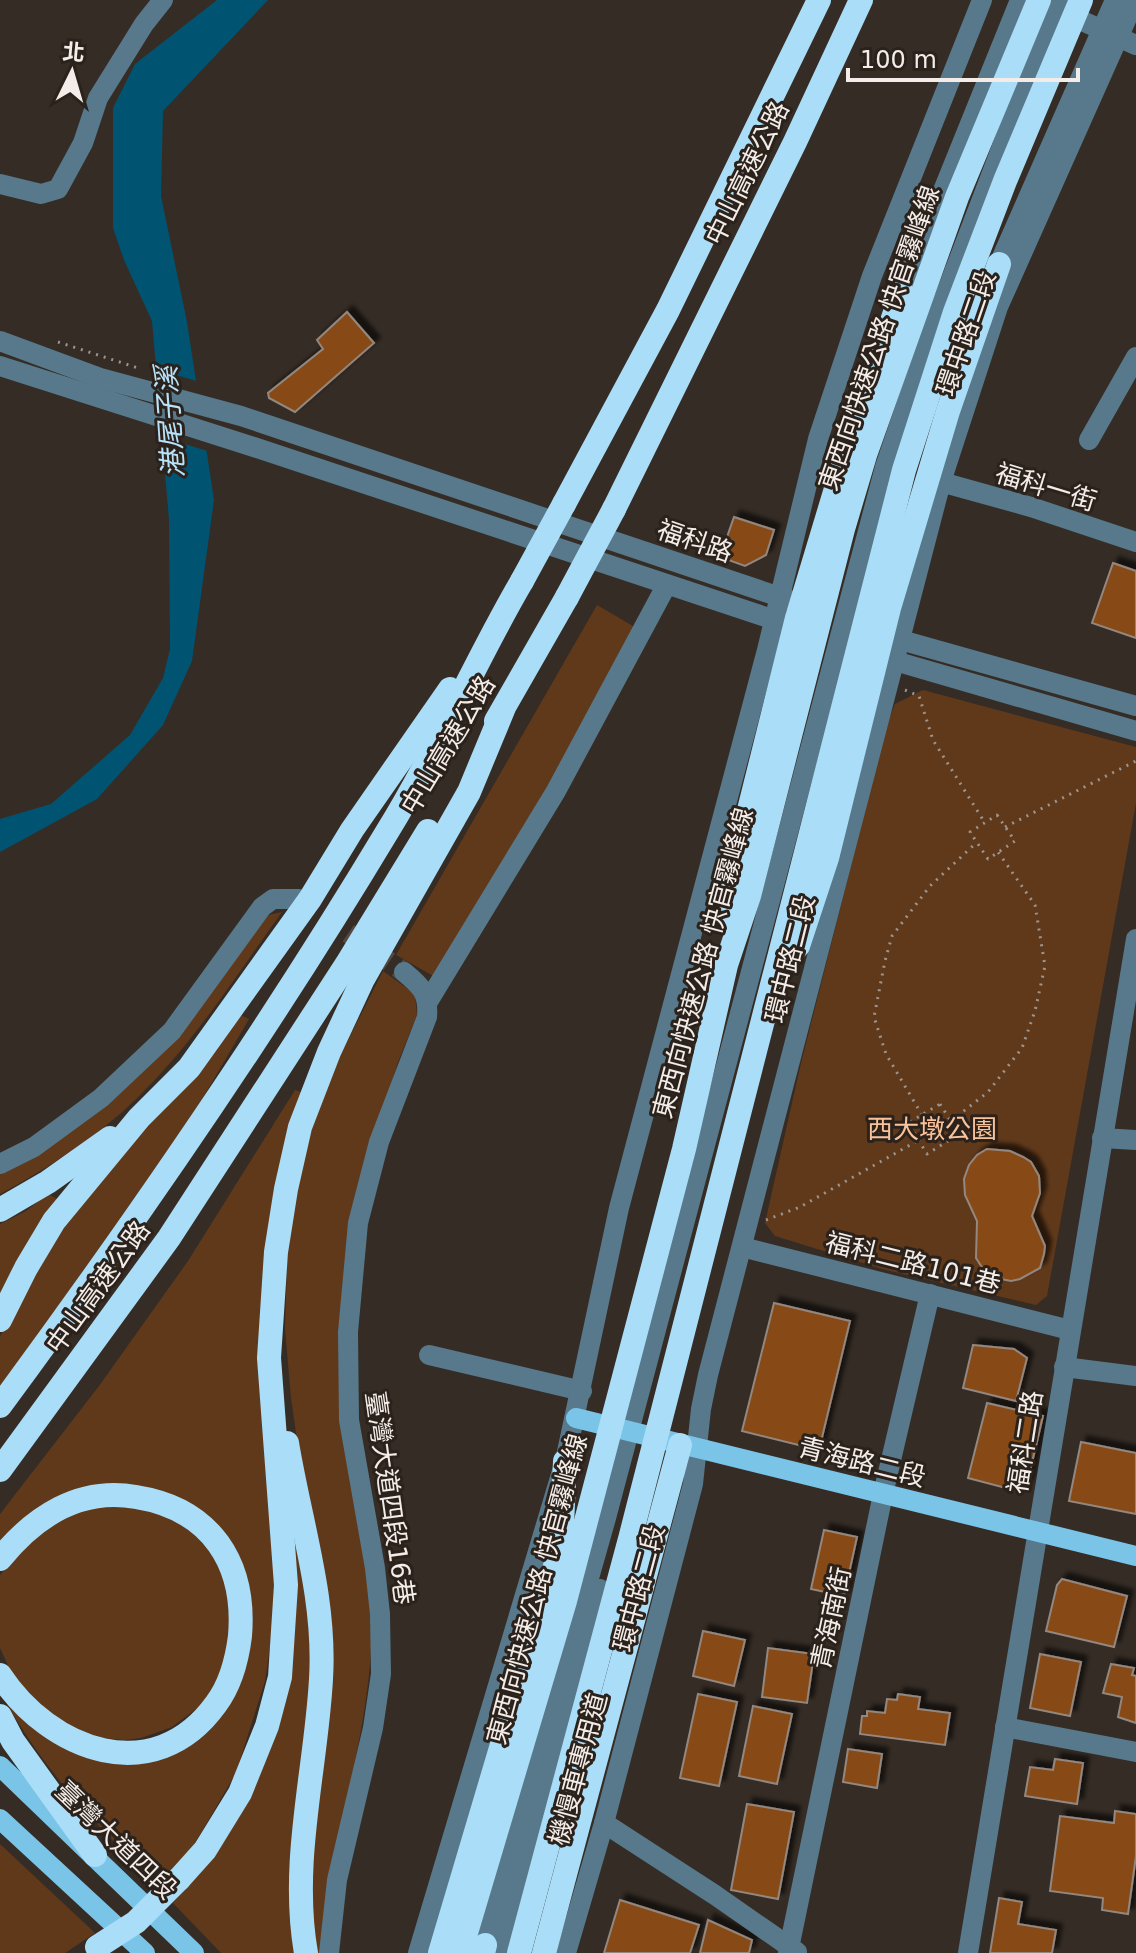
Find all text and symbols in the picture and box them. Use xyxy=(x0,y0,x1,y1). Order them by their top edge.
north arrow xyxy=(32,32,112,112)
scale bar xyxy=(848,32,1078,82)
text: 北 xyxy=(62,39,86,66)
text: 100 m xyxy=(860,46,937,74)
street label: 中山高速公路 xyxy=(699,96,795,250)
street label: 東西向快速公路 快官霧峰線 xyxy=(813,182,945,494)
street label: 環中路二段 xyxy=(931,267,1001,399)
water label: 港尾子溪 xyxy=(149,361,190,479)
street label: 福科一街 xyxy=(992,457,1100,517)
street label: 福科路 xyxy=(653,514,737,568)
street label: 中山高速公路 xyxy=(395,670,501,820)
street label: 東西向快速公路 快官霧峰線 xyxy=(647,804,759,1122)
street label: 環中路二段 xyxy=(760,892,820,1026)
park label: 西大墩公園 xyxy=(867,1114,997,1144)
street label: 中山高速公路 xyxy=(40,1215,156,1359)
street label: 福科二路101巷 xyxy=(822,1227,1004,1299)
street label: 福科二路 xyxy=(1002,1388,1048,1496)
street label: 臺灣大道四段16巷 xyxy=(360,1389,420,1607)
street label: 東西向快速公路 快官霧峰線 xyxy=(481,1430,593,1748)
street label: 青海路二段 xyxy=(795,1432,929,1492)
street label: 環中路二段 xyxy=(608,1521,670,1655)
street label: 青海南街 xyxy=(806,1564,856,1672)
street label: 機慢車專用道 xyxy=(543,1690,613,1848)
street label: 臺灣大道四段 xyxy=(49,1775,183,1905)

